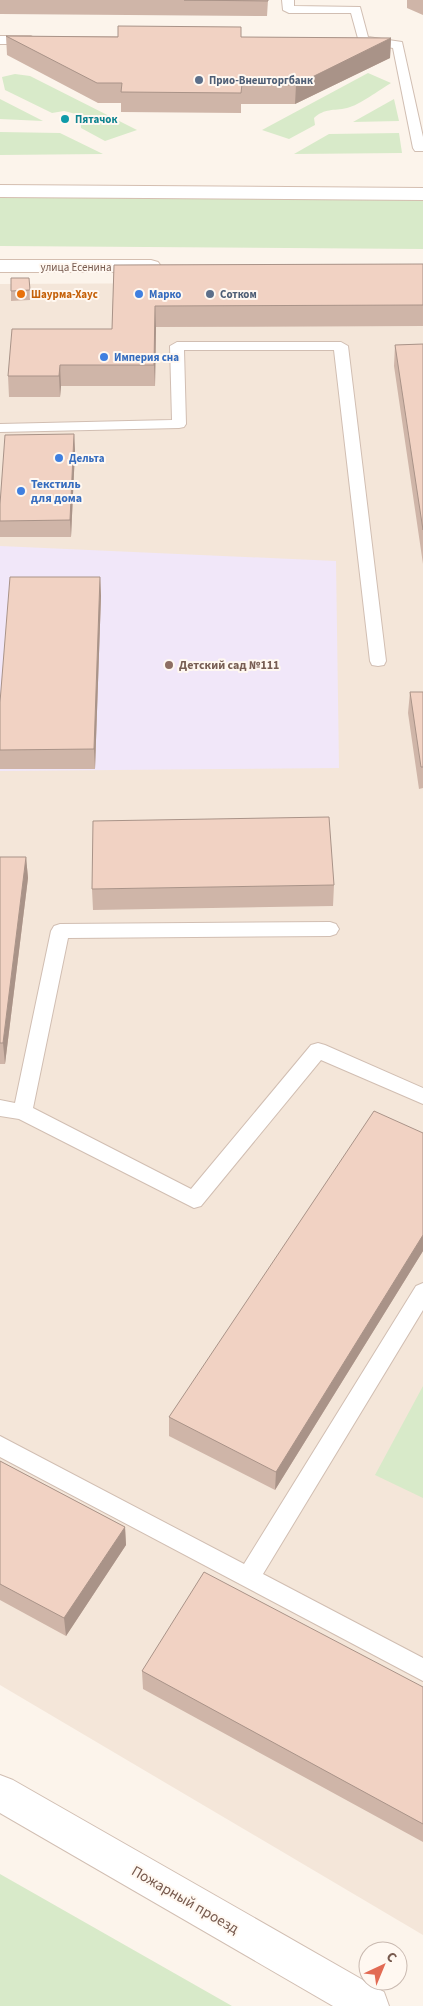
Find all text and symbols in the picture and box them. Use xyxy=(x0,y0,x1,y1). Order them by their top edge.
place label: Прио-Внешторгбанк xyxy=(209,73,313,88)
marker: Прио-Внешторгбанк xyxy=(193,74,205,86)
place label: Пятачок xyxy=(75,112,117,127)
marker: Пятачок xyxy=(59,113,71,125)
street label: улица Есенина xyxy=(40,260,112,275)
place label: Шаурма-Хаус xyxy=(31,287,98,302)
place label: Марко xyxy=(149,287,181,302)
place label: Сотком xyxy=(220,287,257,302)
marker: Шаурма-Хаус xyxy=(15,288,27,300)
marker: Марко xyxy=(133,288,145,300)
marker: Сотком xyxy=(204,288,216,300)
place label: Империя сна xyxy=(114,350,179,365)
marker: Империя сна xyxy=(98,351,110,363)
place label: Дельта xyxy=(69,451,105,466)
marker: Дельта xyxy=(53,452,65,464)
place label: Текстиль для дома xyxy=(31,476,82,507)
marker: Текстиль для дома xyxy=(15,485,27,497)
place label: Детский сад №111 xyxy=(179,657,279,674)
marker: Детский сад №111 xyxy=(163,659,175,671)
street label: Пожарный проезд xyxy=(127,1861,243,1939)
north arrow xyxy=(358,1941,408,1991)
text: С xyxy=(381,1947,401,1967)

